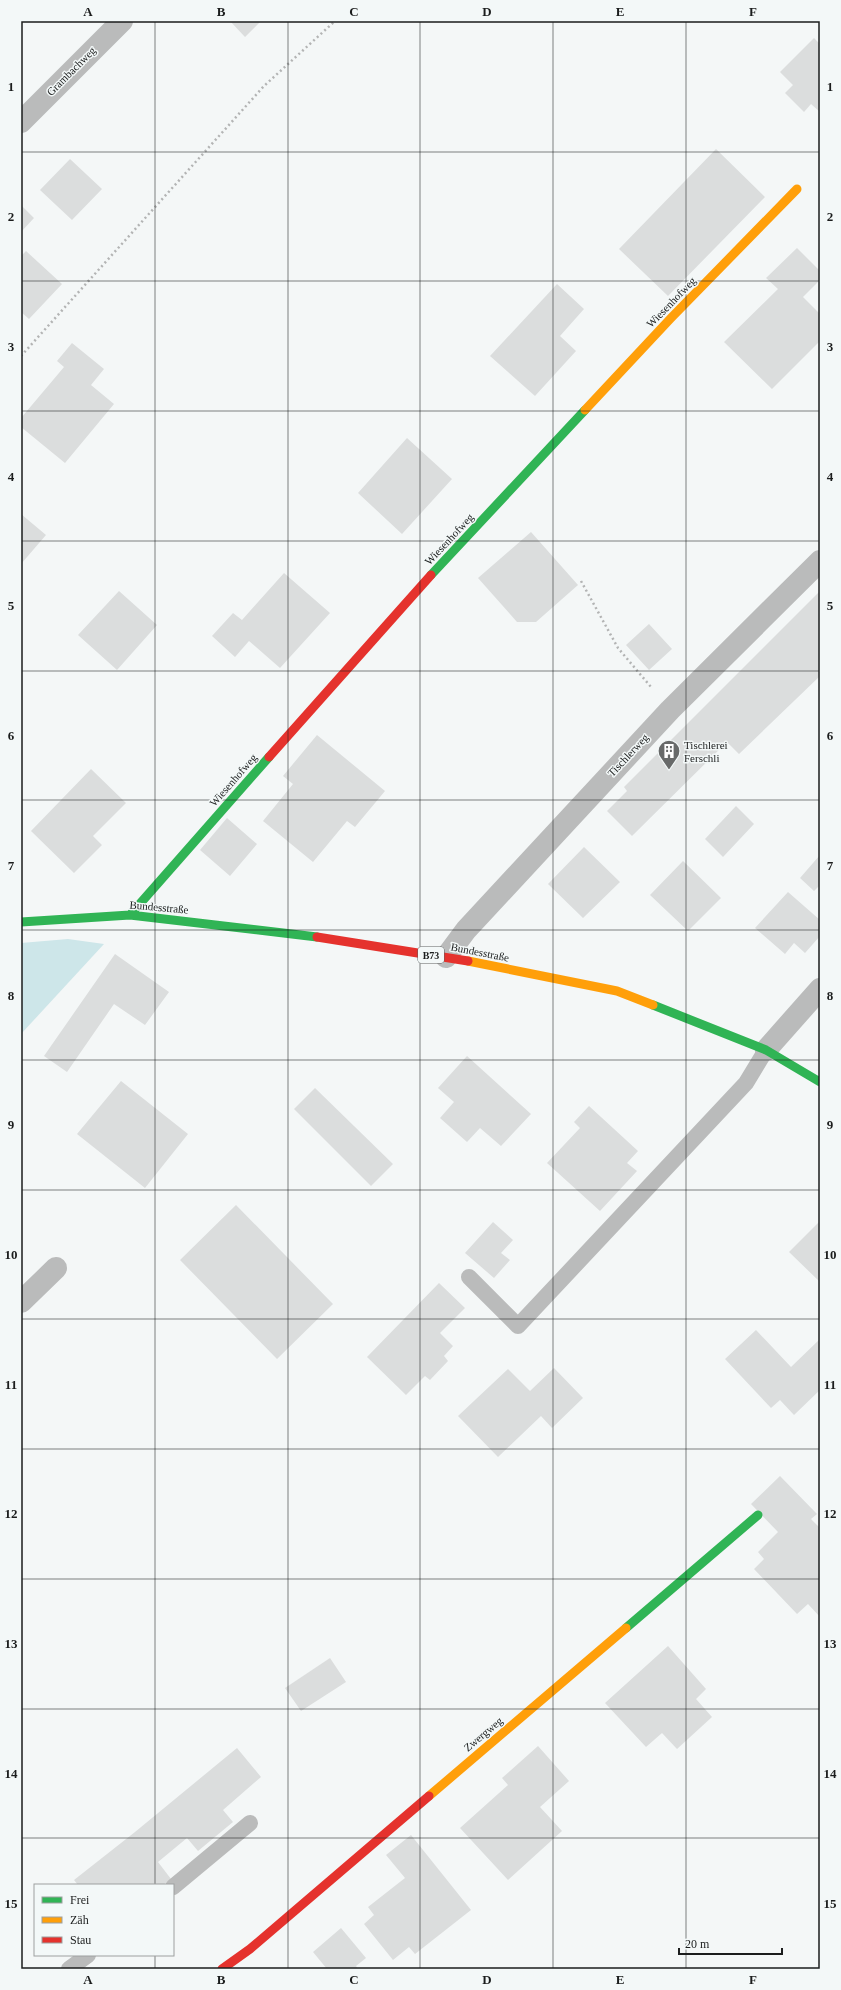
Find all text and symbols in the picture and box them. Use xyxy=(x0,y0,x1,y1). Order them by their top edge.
text: A xyxy=(83,4,93,19)
text: B xyxy=(217,4,226,19)
text: C xyxy=(349,4,359,19)
text: D xyxy=(482,4,492,19)
text: E xyxy=(616,4,624,19)
text: F xyxy=(749,4,757,19)
street label: Grambachweg xyxy=(44,44,98,98)
text: 1 xyxy=(8,79,14,94)
text: 1 xyxy=(827,79,833,94)
text: 2 xyxy=(8,209,14,224)
text: 2 xyxy=(827,209,833,224)
street label: Wiesenhofweg xyxy=(644,274,698,330)
text: 3 xyxy=(8,339,15,354)
text: 3 xyxy=(827,339,834,354)
text: 4 xyxy=(8,469,15,484)
text: 4 xyxy=(827,469,834,484)
street label: Wiesenhofweg xyxy=(422,511,476,567)
text: 5 xyxy=(8,598,15,613)
text: 5 xyxy=(827,598,834,613)
text: 6 xyxy=(8,728,15,743)
text: 6 xyxy=(827,728,834,743)
street label: Tischlerweg xyxy=(605,731,651,779)
building icon: Tischlerei Ferschli xyxy=(656,738,682,771)
place label: Tischlerei Ferschli xyxy=(684,739,728,764)
street label: Wiesenhofweg xyxy=(207,751,259,809)
text: 7 xyxy=(8,858,15,873)
text: 7 xyxy=(827,858,834,873)
street label: Bundesstraße xyxy=(129,898,189,916)
street label: Bundesstraße xyxy=(450,940,510,964)
road number: B73 xyxy=(418,947,444,963)
text: 8 xyxy=(8,988,15,1003)
text: 8 xyxy=(827,988,834,1003)
text: 9 xyxy=(8,1117,15,1132)
text: 9 xyxy=(827,1117,834,1132)
text: 10 xyxy=(5,1247,18,1262)
text: 10 xyxy=(824,1247,837,1262)
text: 11 xyxy=(5,1377,17,1392)
text: 11 xyxy=(824,1377,836,1392)
text: 12 xyxy=(5,1506,18,1521)
text: 12 xyxy=(824,1506,837,1521)
text: 13 xyxy=(5,1636,18,1651)
text: 13 xyxy=(824,1636,837,1651)
street label: Zwergweg xyxy=(461,1714,505,1754)
text: 14 xyxy=(5,1766,18,1781)
text: 14 xyxy=(824,1766,837,1781)
legend xyxy=(34,1884,174,1956)
text: Frei xyxy=(70,1893,90,1907)
text: 15 xyxy=(5,1896,18,1911)
text: 15 xyxy=(824,1896,837,1911)
text: Zäh xyxy=(70,1913,89,1927)
scale bar xyxy=(679,1930,782,1956)
text: Stau xyxy=(70,1933,91,1947)
text: 20 m xyxy=(685,1937,710,1951)
text: A xyxy=(83,1972,93,1987)
text: B xyxy=(217,1972,226,1987)
text: C xyxy=(349,1972,359,1987)
text: D xyxy=(482,1972,492,1987)
text: E xyxy=(616,1972,624,1987)
text: F xyxy=(749,1972,757,1987)

